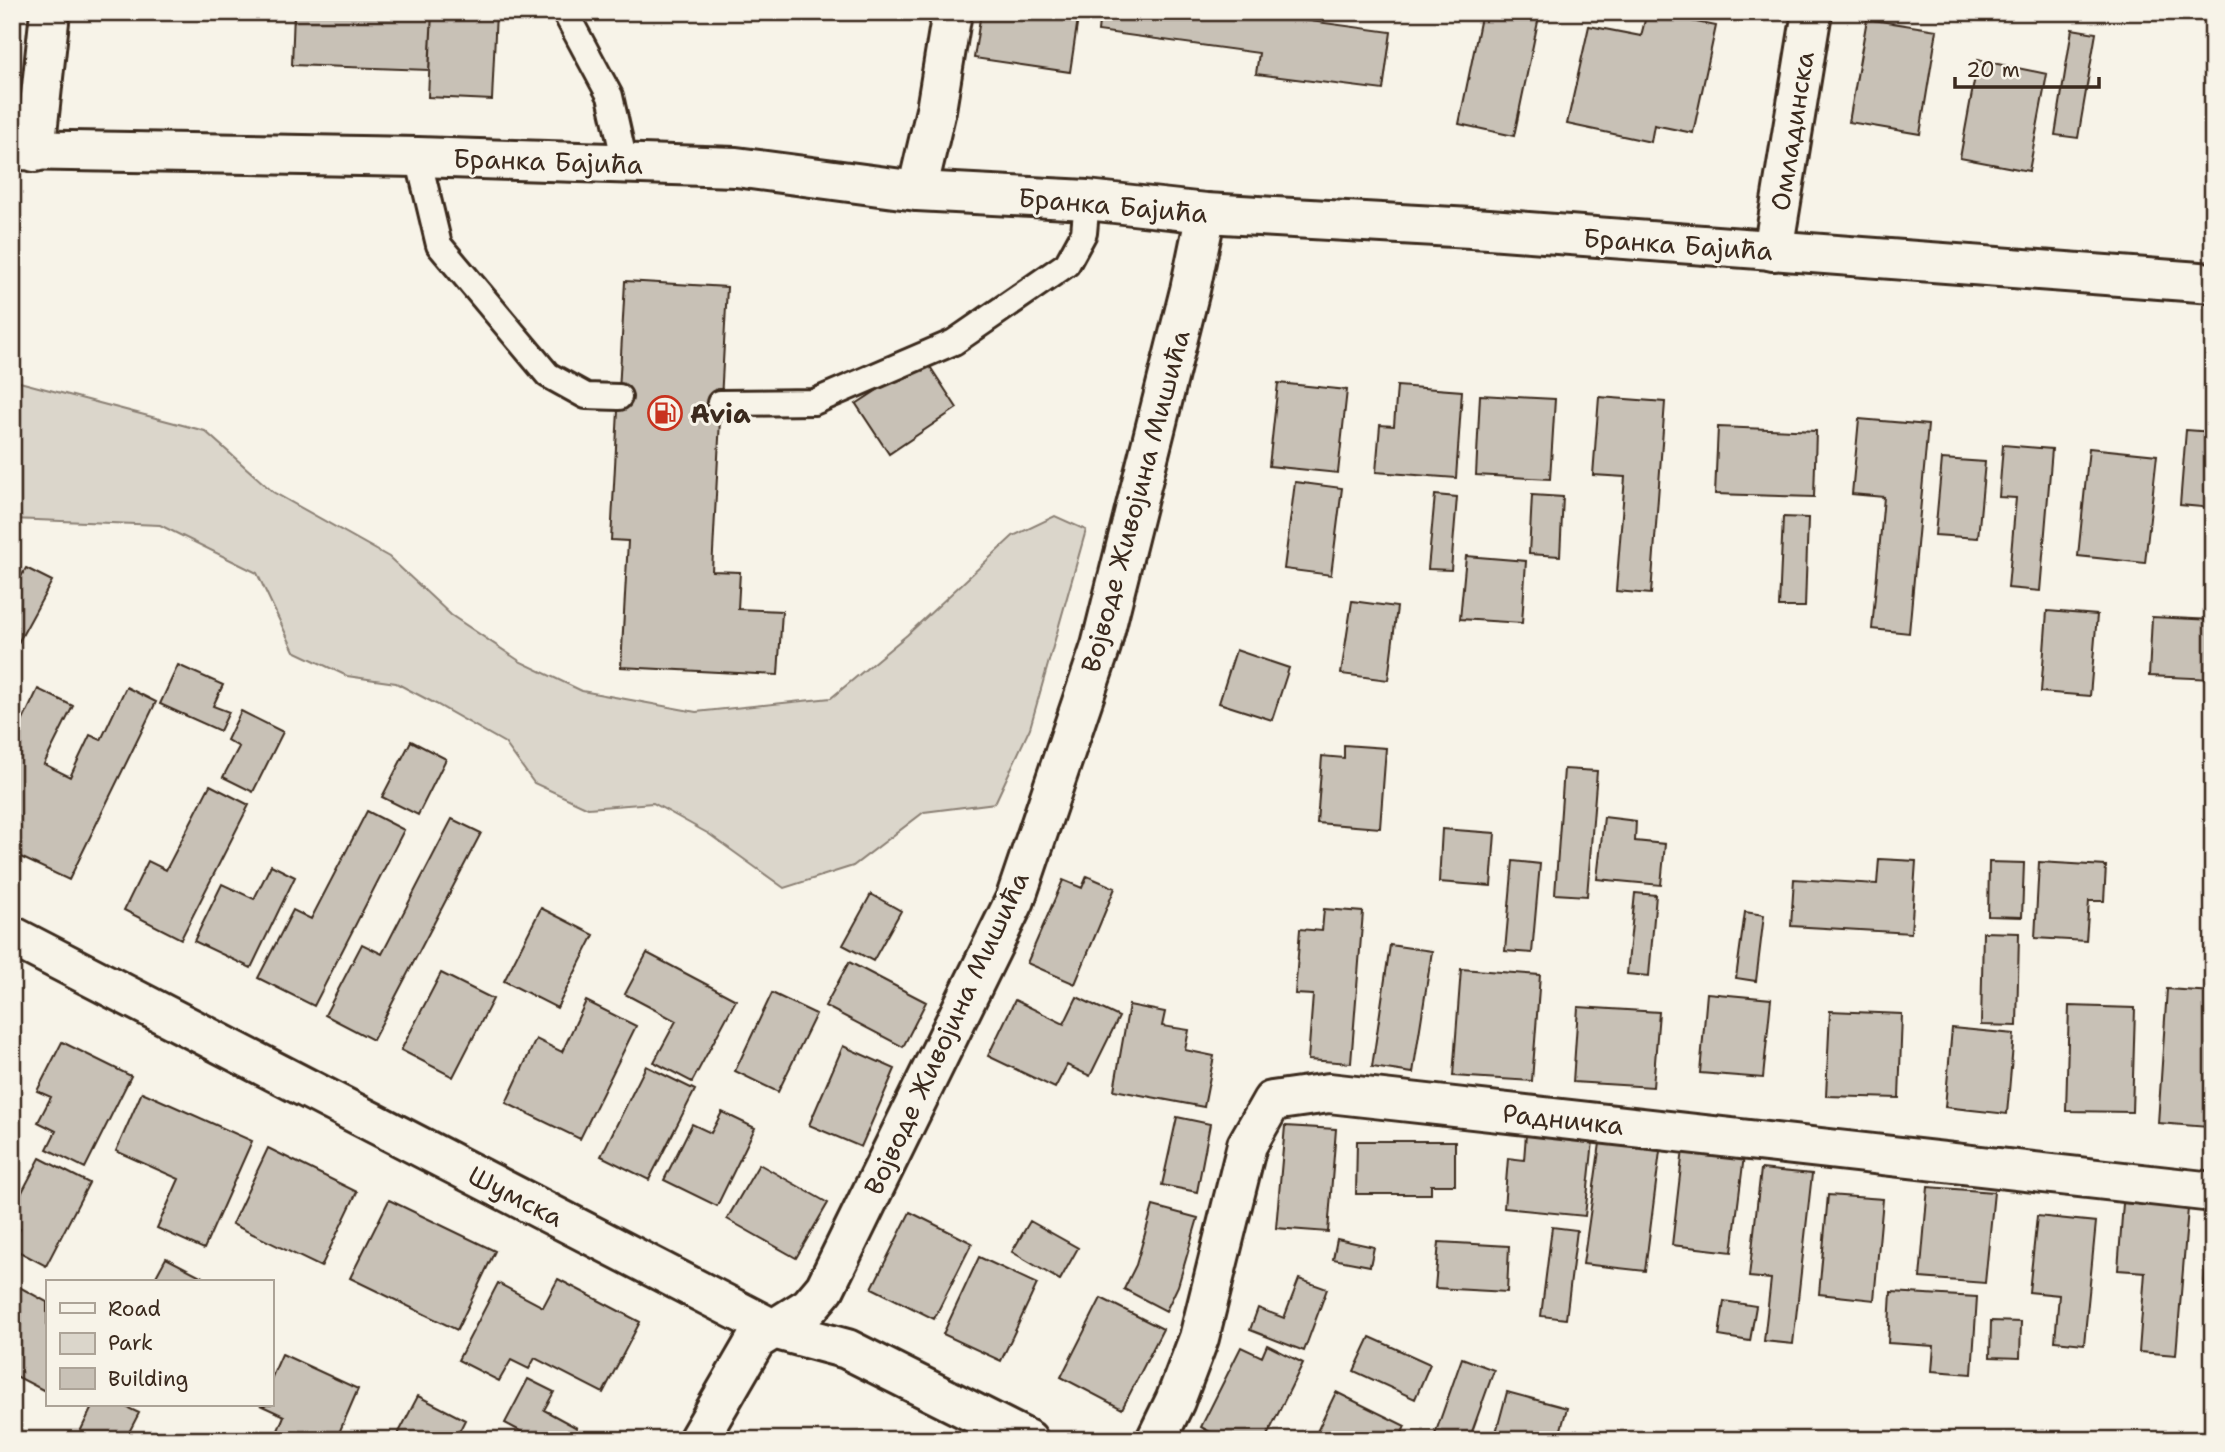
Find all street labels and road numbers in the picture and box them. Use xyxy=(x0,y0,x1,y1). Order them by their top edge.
street label: Омладинска xyxy=(1762,49,1822,213)
street label: Бранка Бајића xyxy=(452,140,644,182)
street label: Бранка Бајића xyxy=(1017,179,1209,231)
street label: Бранка Бајића xyxy=(1582,220,1774,268)
street label: Војводе Живојина Мишића xyxy=(1072,326,1198,676)
street label: Војводе Живојина Мишића xyxy=(856,866,1036,1200)
street label: Радничка xyxy=(1501,1095,1625,1143)
street label: Шумска xyxy=(462,1157,570,1235)

